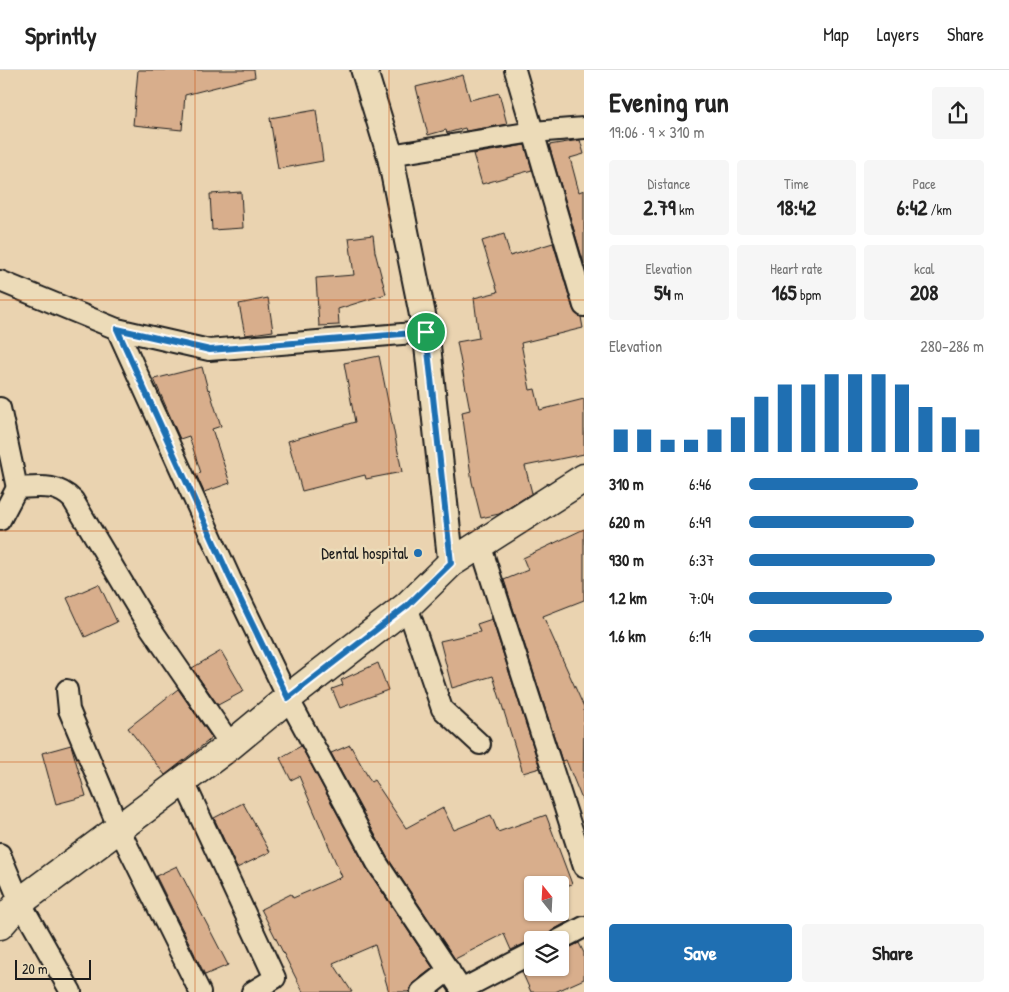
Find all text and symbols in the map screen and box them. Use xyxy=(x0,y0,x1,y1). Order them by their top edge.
text: Sprintly xyxy=(25,19,97,51)
text: Map xyxy=(823,22,849,47)
text: Layers xyxy=(877,22,919,47)
text: Share xyxy=(947,22,984,47)
text: Evening run xyxy=(609,83,729,121)
button: share xyxy=(932,87,984,139)
text: 19:06 · 9 × 310 m xyxy=(609,121,704,143)
text: Distance xyxy=(647,174,690,193)
text: Time xyxy=(784,174,809,193)
text: Pace xyxy=(913,174,936,193)
text: 2.79 xyxy=(643,193,676,222)
text: 18:42 xyxy=(777,193,816,222)
text: 6:42 xyxy=(896,193,927,222)
text: km xyxy=(676,200,694,219)
text: /km xyxy=(927,200,952,219)
text: Elevation xyxy=(646,259,692,278)
text: Heart rate xyxy=(770,259,823,278)
text: kcal xyxy=(914,259,934,278)
text: 54 xyxy=(654,278,671,307)
text: 165 xyxy=(772,278,797,307)
text: 208 xyxy=(910,278,938,307)
text: m xyxy=(671,285,684,304)
text: bpm xyxy=(797,285,821,304)
pin xyxy=(405,311,447,353)
icon: arrive xyxy=(412,318,440,346)
text: Elevation xyxy=(609,335,662,357)
text: 280–286 m xyxy=(920,335,984,357)
text: 310 m xyxy=(609,473,644,495)
text: 6:46 xyxy=(689,473,711,495)
text: 620 m xyxy=(609,511,645,533)
text: 6:49 xyxy=(689,511,711,533)
place label: Dental hospital xyxy=(321,542,409,564)
marker: Dental hospital xyxy=(412,547,424,559)
text: 930 m xyxy=(609,549,644,571)
text: 6:37 xyxy=(689,549,714,571)
text: 1.2 km xyxy=(609,587,647,609)
text: 7:04 xyxy=(689,587,714,609)
text: 1.6 km xyxy=(609,625,646,647)
text: 6:14 xyxy=(689,625,711,647)
north arrow xyxy=(524,876,569,921)
map controls xyxy=(524,876,569,976)
button: Save xyxy=(609,924,792,982)
button: Share xyxy=(802,924,984,982)
button: layers xyxy=(524,931,569,976)
scale bar xyxy=(15,957,91,980)
text: 20 m xyxy=(22,959,48,978)

